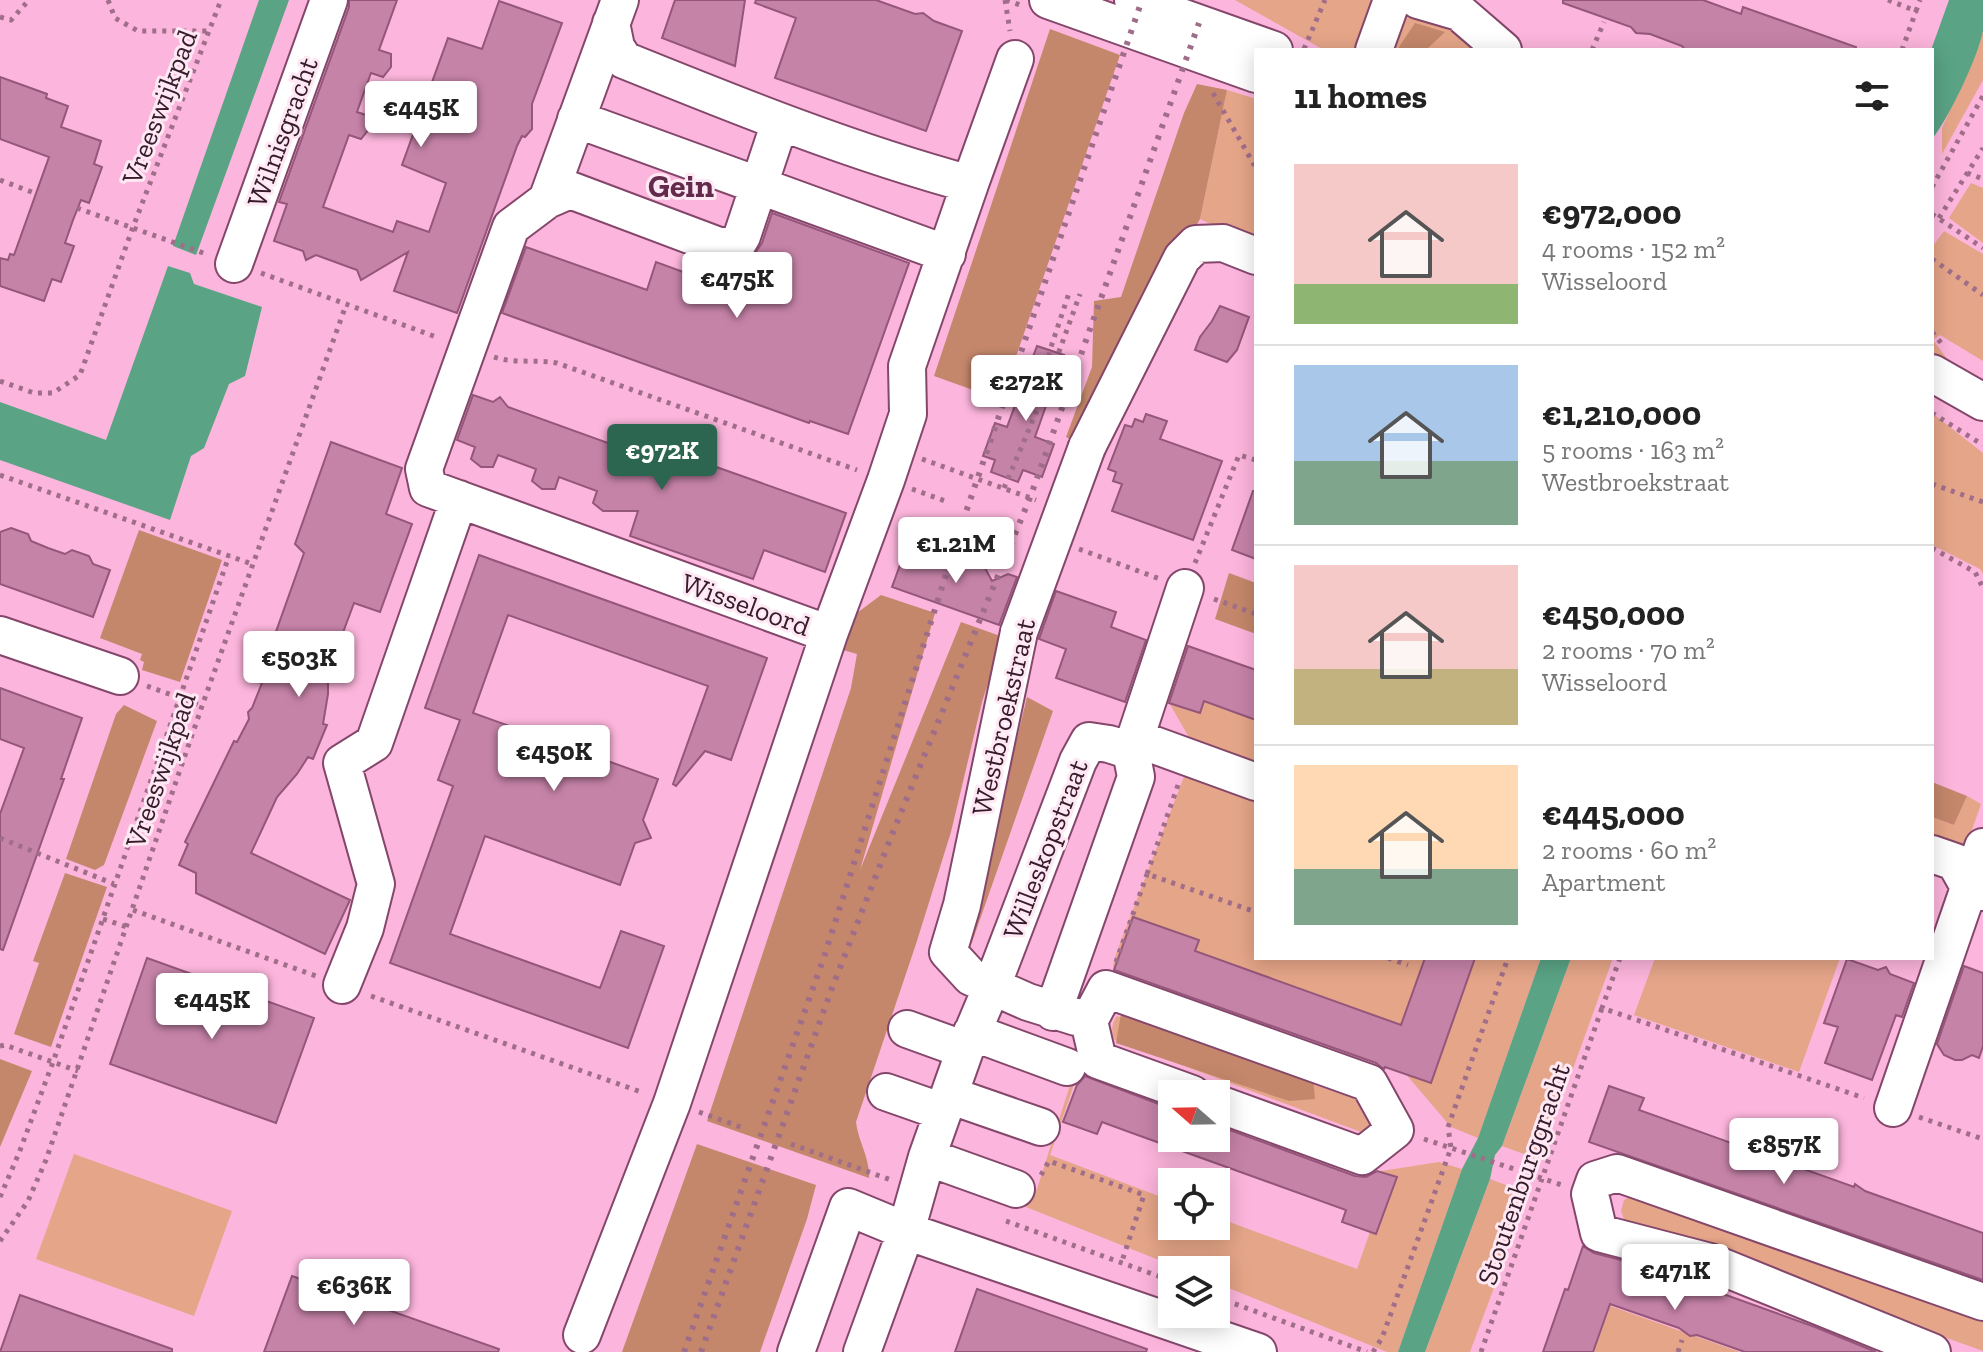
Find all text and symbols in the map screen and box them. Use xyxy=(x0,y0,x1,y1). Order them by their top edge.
street label: Vreeswijkpad xyxy=(115,25,204,190)
street label: Wilnisgracht xyxy=(240,52,325,211)
icon: filters xyxy=(1850,74,1894,118)
text: 11 homes xyxy=(1294,76,1427,117)
pin: €445K xyxy=(365,81,477,149)
text: €445K xyxy=(383,91,459,123)
district label: Gein xyxy=(648,167,714,205)
text: €972,000 xyxy=(1542,192,1682,233)
icon: home xyxy=(1358,196,1454,292)
text: 4 rooms · 152 m² xyxy=(1542,233,1725,265)
pin: €475K xyxy=(681,252,793,320)
text: €475K xyxy=(700,262,774,294)
text: Wisseloord xyxy=(1542,265,1667,297)
pin: €272K xyxy=(970,355,1082,423)
text: €272K xyxy=(989,365,1063,397)
text: €1,210,000 xyxy=(1542,393,1701,434)
icon: home xyxy=(1358,397,1454,493)
pin: €972K xyxy=(606,424,718,492)
text: €972K xyxy=(625,434,699,466)
text: 5 rooms · 163 m² xyxy=(1542,434,1724,466)
text: Westbroekstraat xyxy=(1542,466,1729,498)
pin: €1.21M xyxy=(891,517,1021,585)
text: €1.21M xyxy=(916,527,996,559)
street label: Wisseloord xyxy=(677,566,815,643)
text: €450,000 xyxy=(1542,593,1685,634)
icon: home xyxy=(1358,597,1454,693)
street label: Westbroekstraat xyxy=(965,615,1042,819)
pin: €503K xyxy=(243,631,355,699)
text: 2 rooms · 70 m² xyxy=(1542,634,1715,666)
text: €503K xyxy=(261,641,337,673)
text: Wisseloord xyxy=(1542,666,1667,698)
street label: Vreeswijkpad xyxy=(118,688,203,853)
pin: €450K xyxy=(498,725,610,793)
text: €450K xyxy=(516,735,592,767)
street label: Willeskopstraat xyxy=(996,754,1095,944)
text: €445,000 xyxy=(1542,793,1685,834)
icon: home xyxy=(1358,797,1454,893)
text: 2 rooms · 60 m² xyxy=(1542,834,1716,866)
text: Apartment xyxy=(1542,866,1665,898)
pin: €445K xyxy=(156,973,268,1041)
text: €445K xyxy=(174,983,250,1015)
street label: Stoutenburggracht xyxy=(1470,1058,1577,1289)
north arrow xyxy=(1158,1080,1230,1152)
map controls xyxy=(1158,1080,1230,1328)
pin: €857K xyxy=(1728,1118,1840,1186)
text: €857K xyxy=(1747,1128,1821,1160)
button: locate xyxy=(1158,1168,1230,1240)
pin: €471K xyxy=(1619,1244,1731,1312)
text: €471K xyxy=(1640,1254,1710,1286)
button: layers xyxy=(1158,1256,1230,1328)
pin: €636K xyxy=(298,1259,410,1327)
text: €636K xyxy=(317,1269,391,1301)

